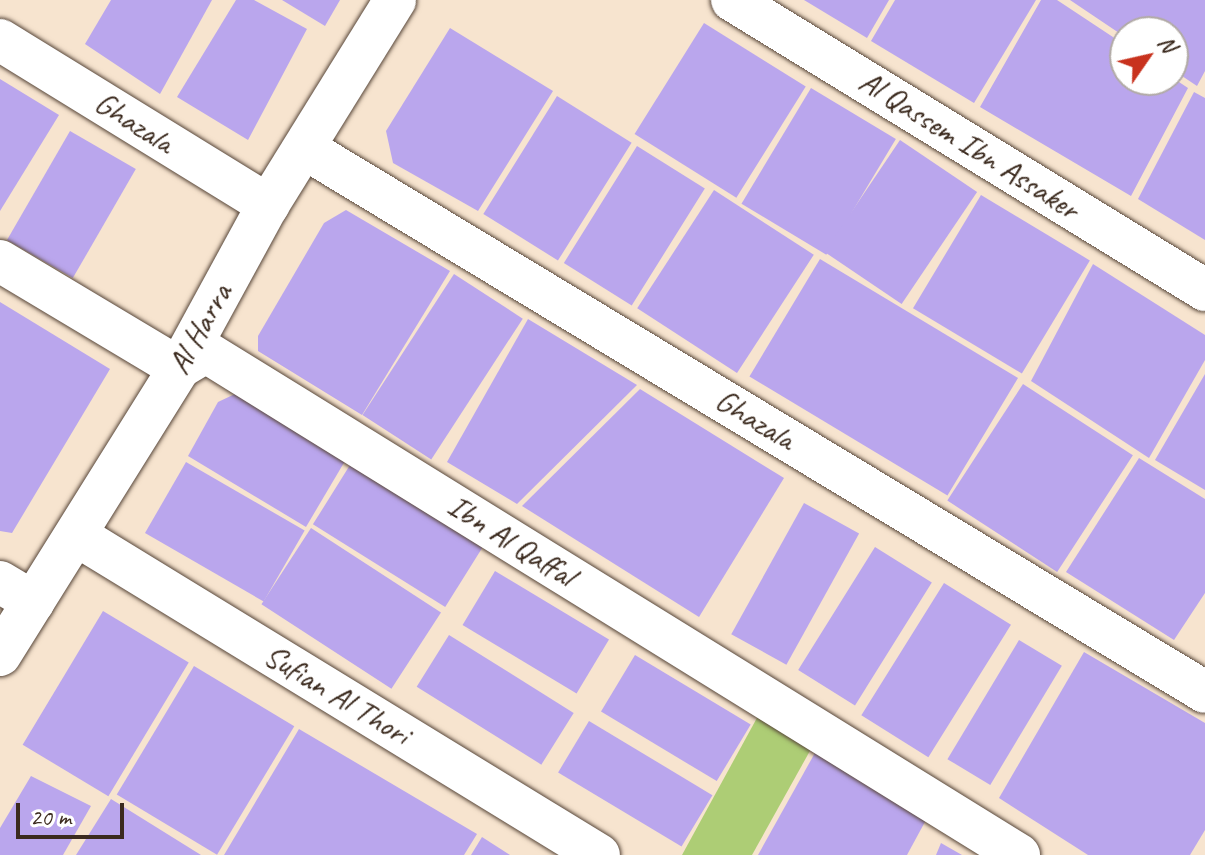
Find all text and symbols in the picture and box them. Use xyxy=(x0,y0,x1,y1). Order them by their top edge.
north arrow xyxy=(1109,16,1189,96)
text: N xyxy=(1152,30,1183,57)
street label: Al Qassem Ibn Assaker xyxy=(852,62,1086,228)
street label: Ghazala xyxy=(87,84,181,162)
street label: Al Harra xyxy=(160,277,240,381)
street label: Ghazala xyxy=(708,381,802,459)
street label: Ibn Al Qaffal xyxy=(440,487,582,595)
street label: Sufian Al Thori xyxy=(257,636,417,754)
scale bar xyxy=(20,787,128,837)
text: 20 m xyxy=(30,802,71,832)

